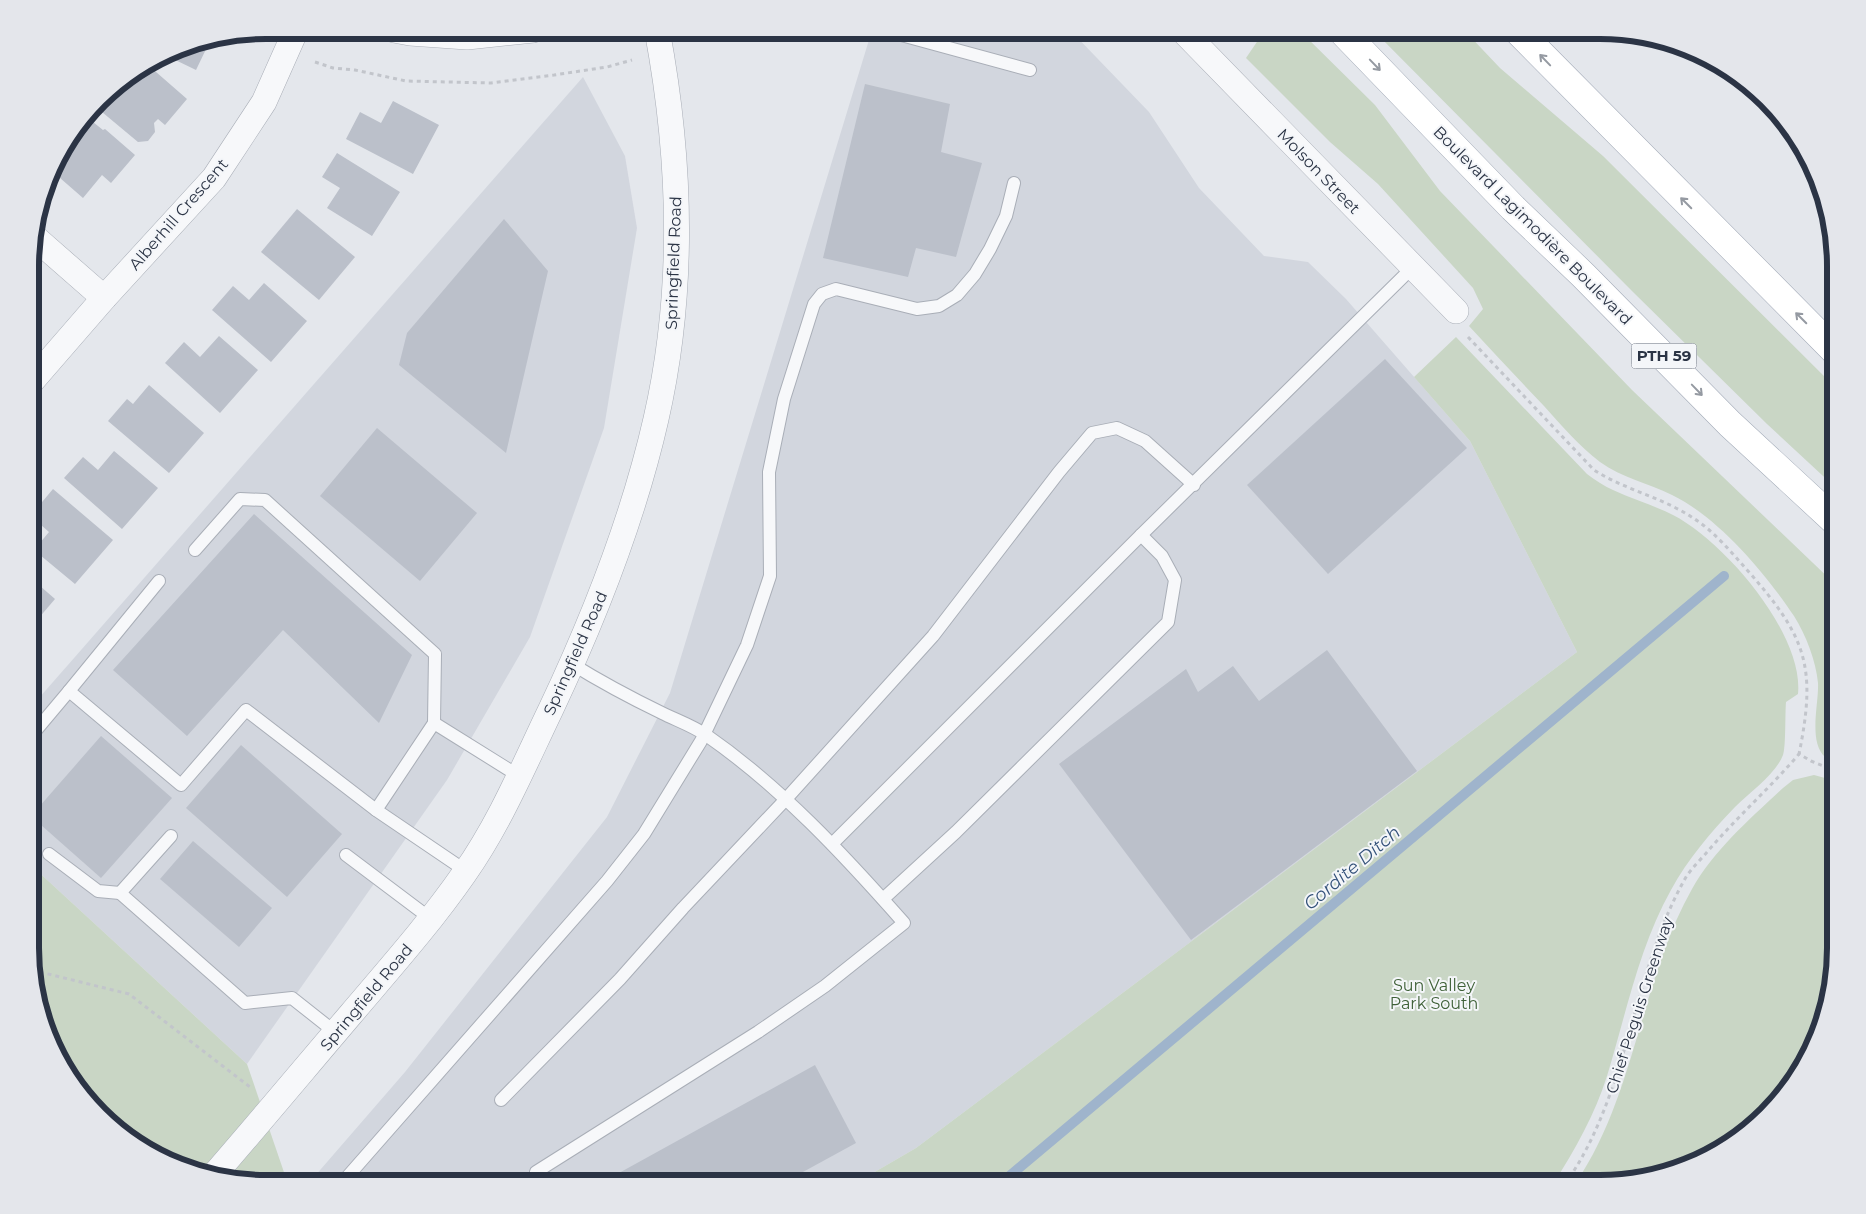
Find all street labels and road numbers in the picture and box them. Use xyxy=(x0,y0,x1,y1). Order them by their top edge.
street label: Boulevard Lagimodière Boulevard xyxy=(1429,122,1636,329)
street label: Molson Street xyxy=(1273,125,1364,218)
street label: Alberhill Crescent xyxy=(125,154,232,274)
street label: Springfield Road xyxy=(662,196,685,330)
road number: PTH 59 xyxy=(1632,344,1696,368)
street label: Springfield Road xyxy=(540,588,611,718)
street label: Chief Peguis Greenway xyxy=(1602,914,1677,1096)
street label: Springfield Road xyxy=(316,940,417,1055)

